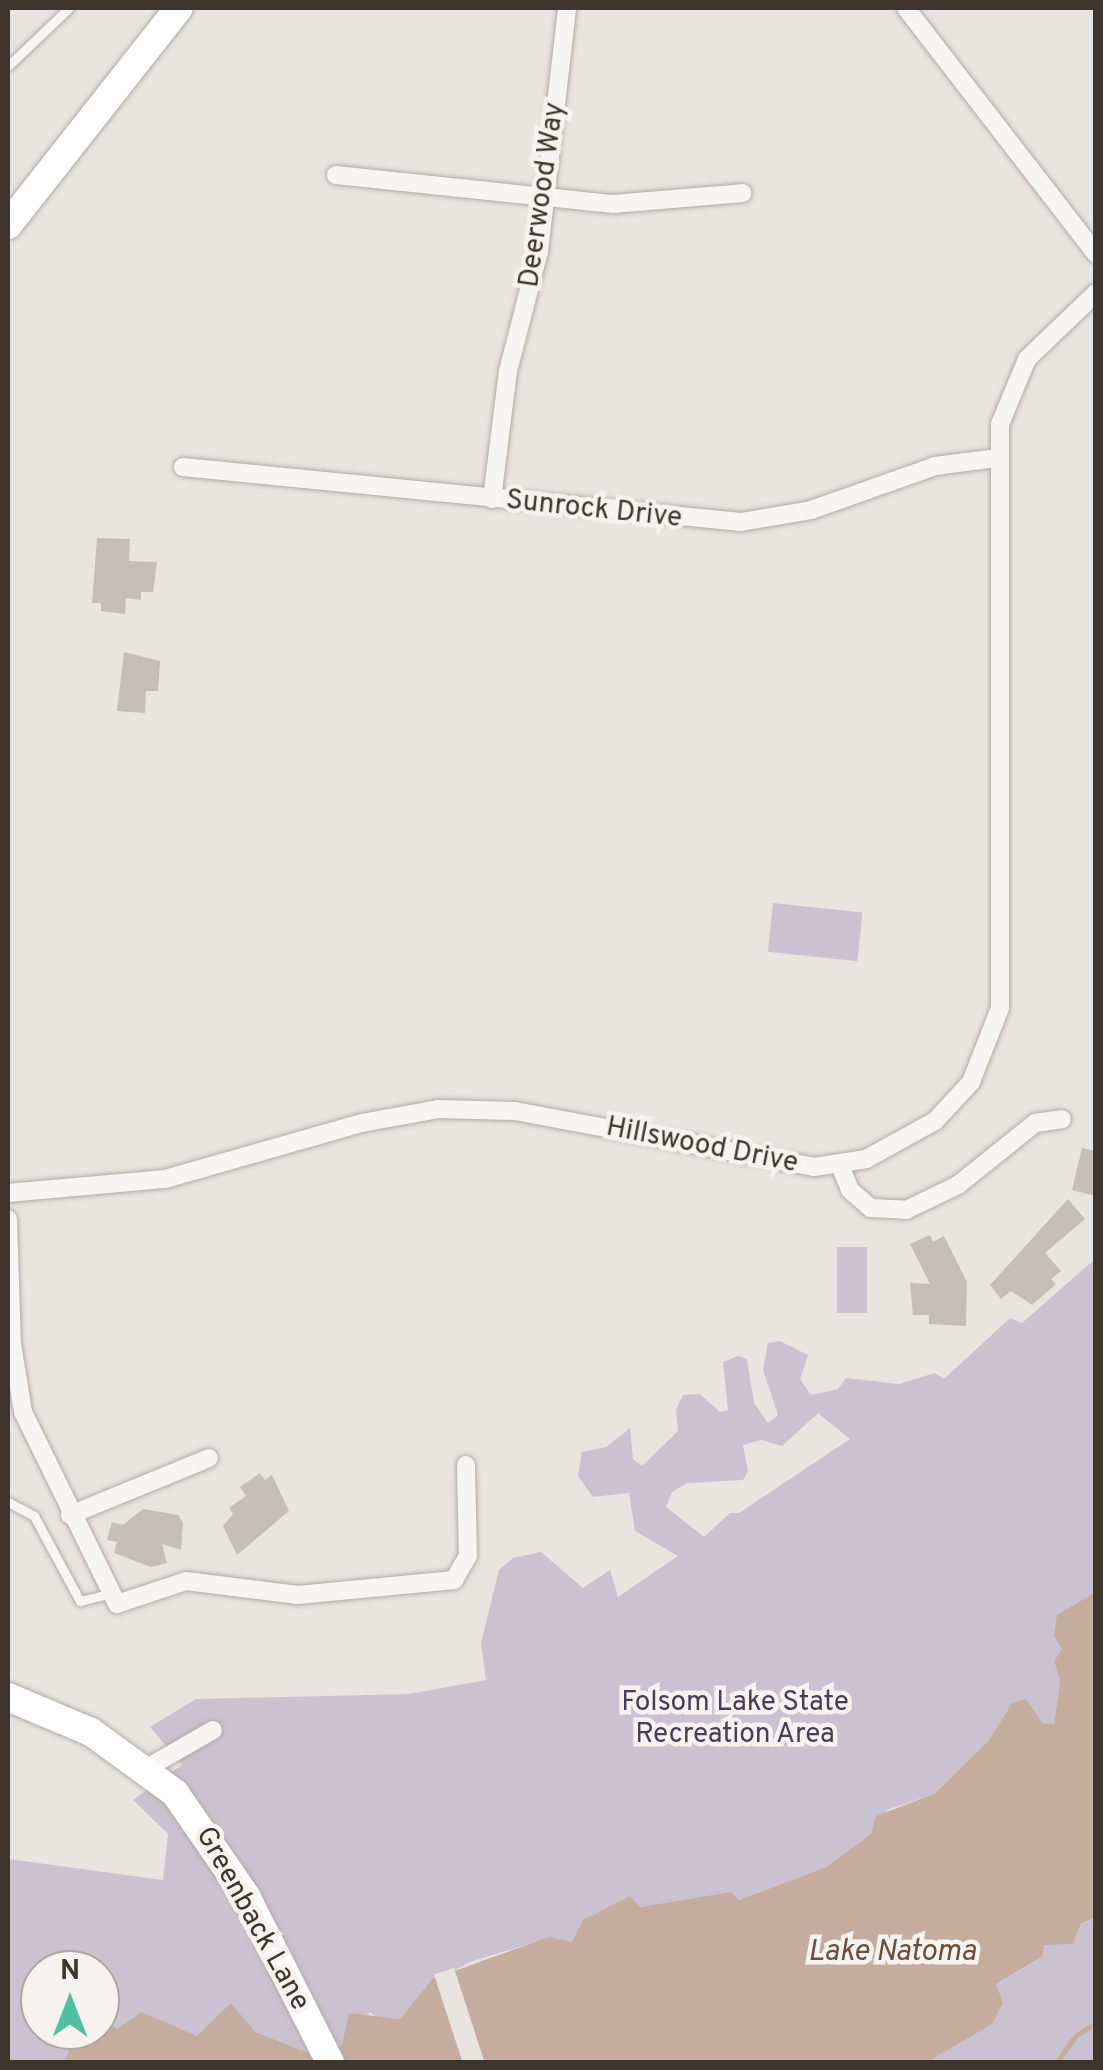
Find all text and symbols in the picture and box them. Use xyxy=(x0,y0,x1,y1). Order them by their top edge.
street label: Deerwood Way xyxy=(513,100,573,290)
street label: Sunrock Drive xyxy=(504,484,684,536)
street label: Hillswood Drive xyxy=(603,1111,801,1181)
park label: Folsom Lake State Recreation Area xyxy=(621,1686,849,1752)
street label: Greenback Lane xyxy=(188,1821,316,2017)
water label: Lake Natoma xyxy=(808,1935,976,1971)
north arrow xyxy=(20,1950,120,2050)
text: N xyxy=(60,1954,80,1990)

